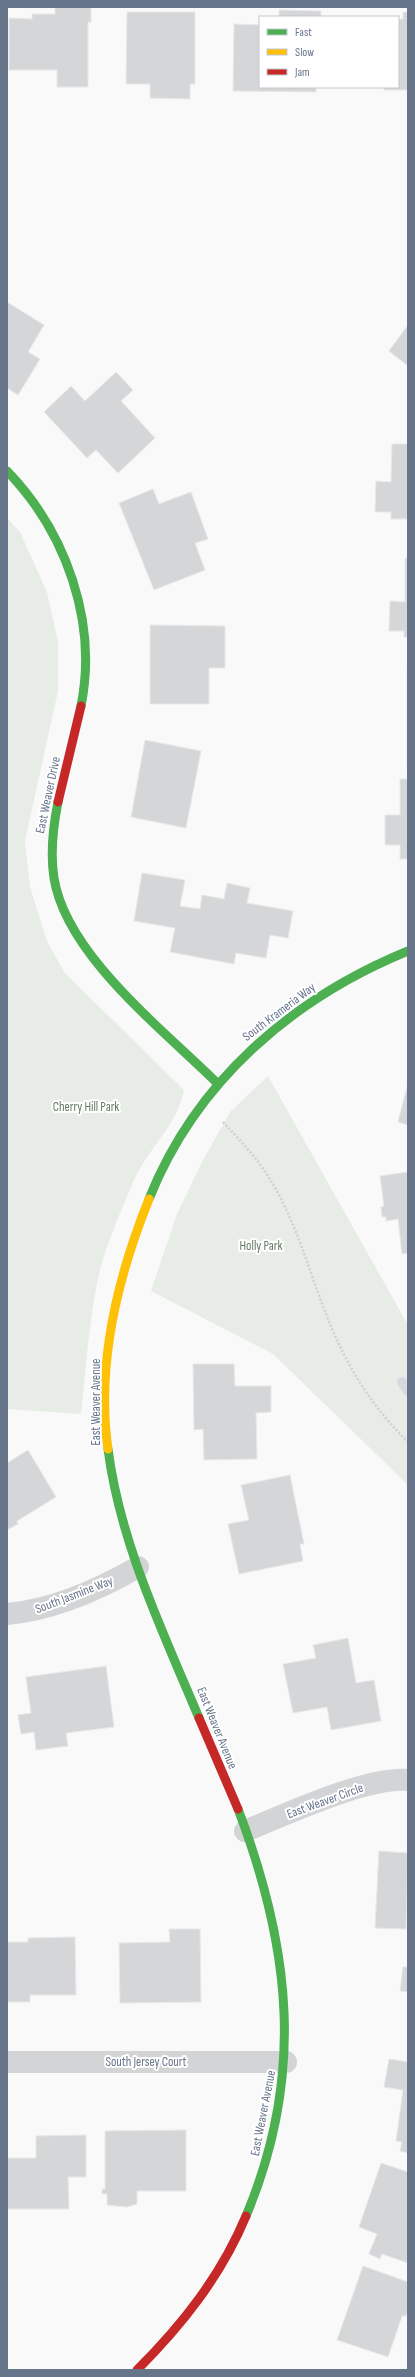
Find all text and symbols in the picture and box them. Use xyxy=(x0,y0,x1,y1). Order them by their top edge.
legend xyxy=(259,16,399,88)
text: Fast xyxy=(295,25,312,40)
text: Slow xyxy=(295,45,314,60)
text: Jam xyxy=(294,65,310,80)
street label: East Weaver Drive xyxy=(32,755,64,835)
street label: South Krameria Way xyxy=(239,979,319,1045)
park label: Cherry Hill Park xyxy=(53,1099,119,1115)
park label: Holly Park xyxy=(240,1238,282,1254)
street label: East Weaver Avenue xyxy=(88,1359,104,1445)
street label: South Jasmine Way xyxy=(33,1573,115,1617)
street label: East Weaver Avenue xyxy=(193,1685,241,1771)
street label: East Weaver Circle xyxy=(285,1780,365,1822)
street label: South Jersey Court xyxy=(105,2054,187,2070)
street label: East Weaver Avenue xyxy=(247,2069,279,2157)

